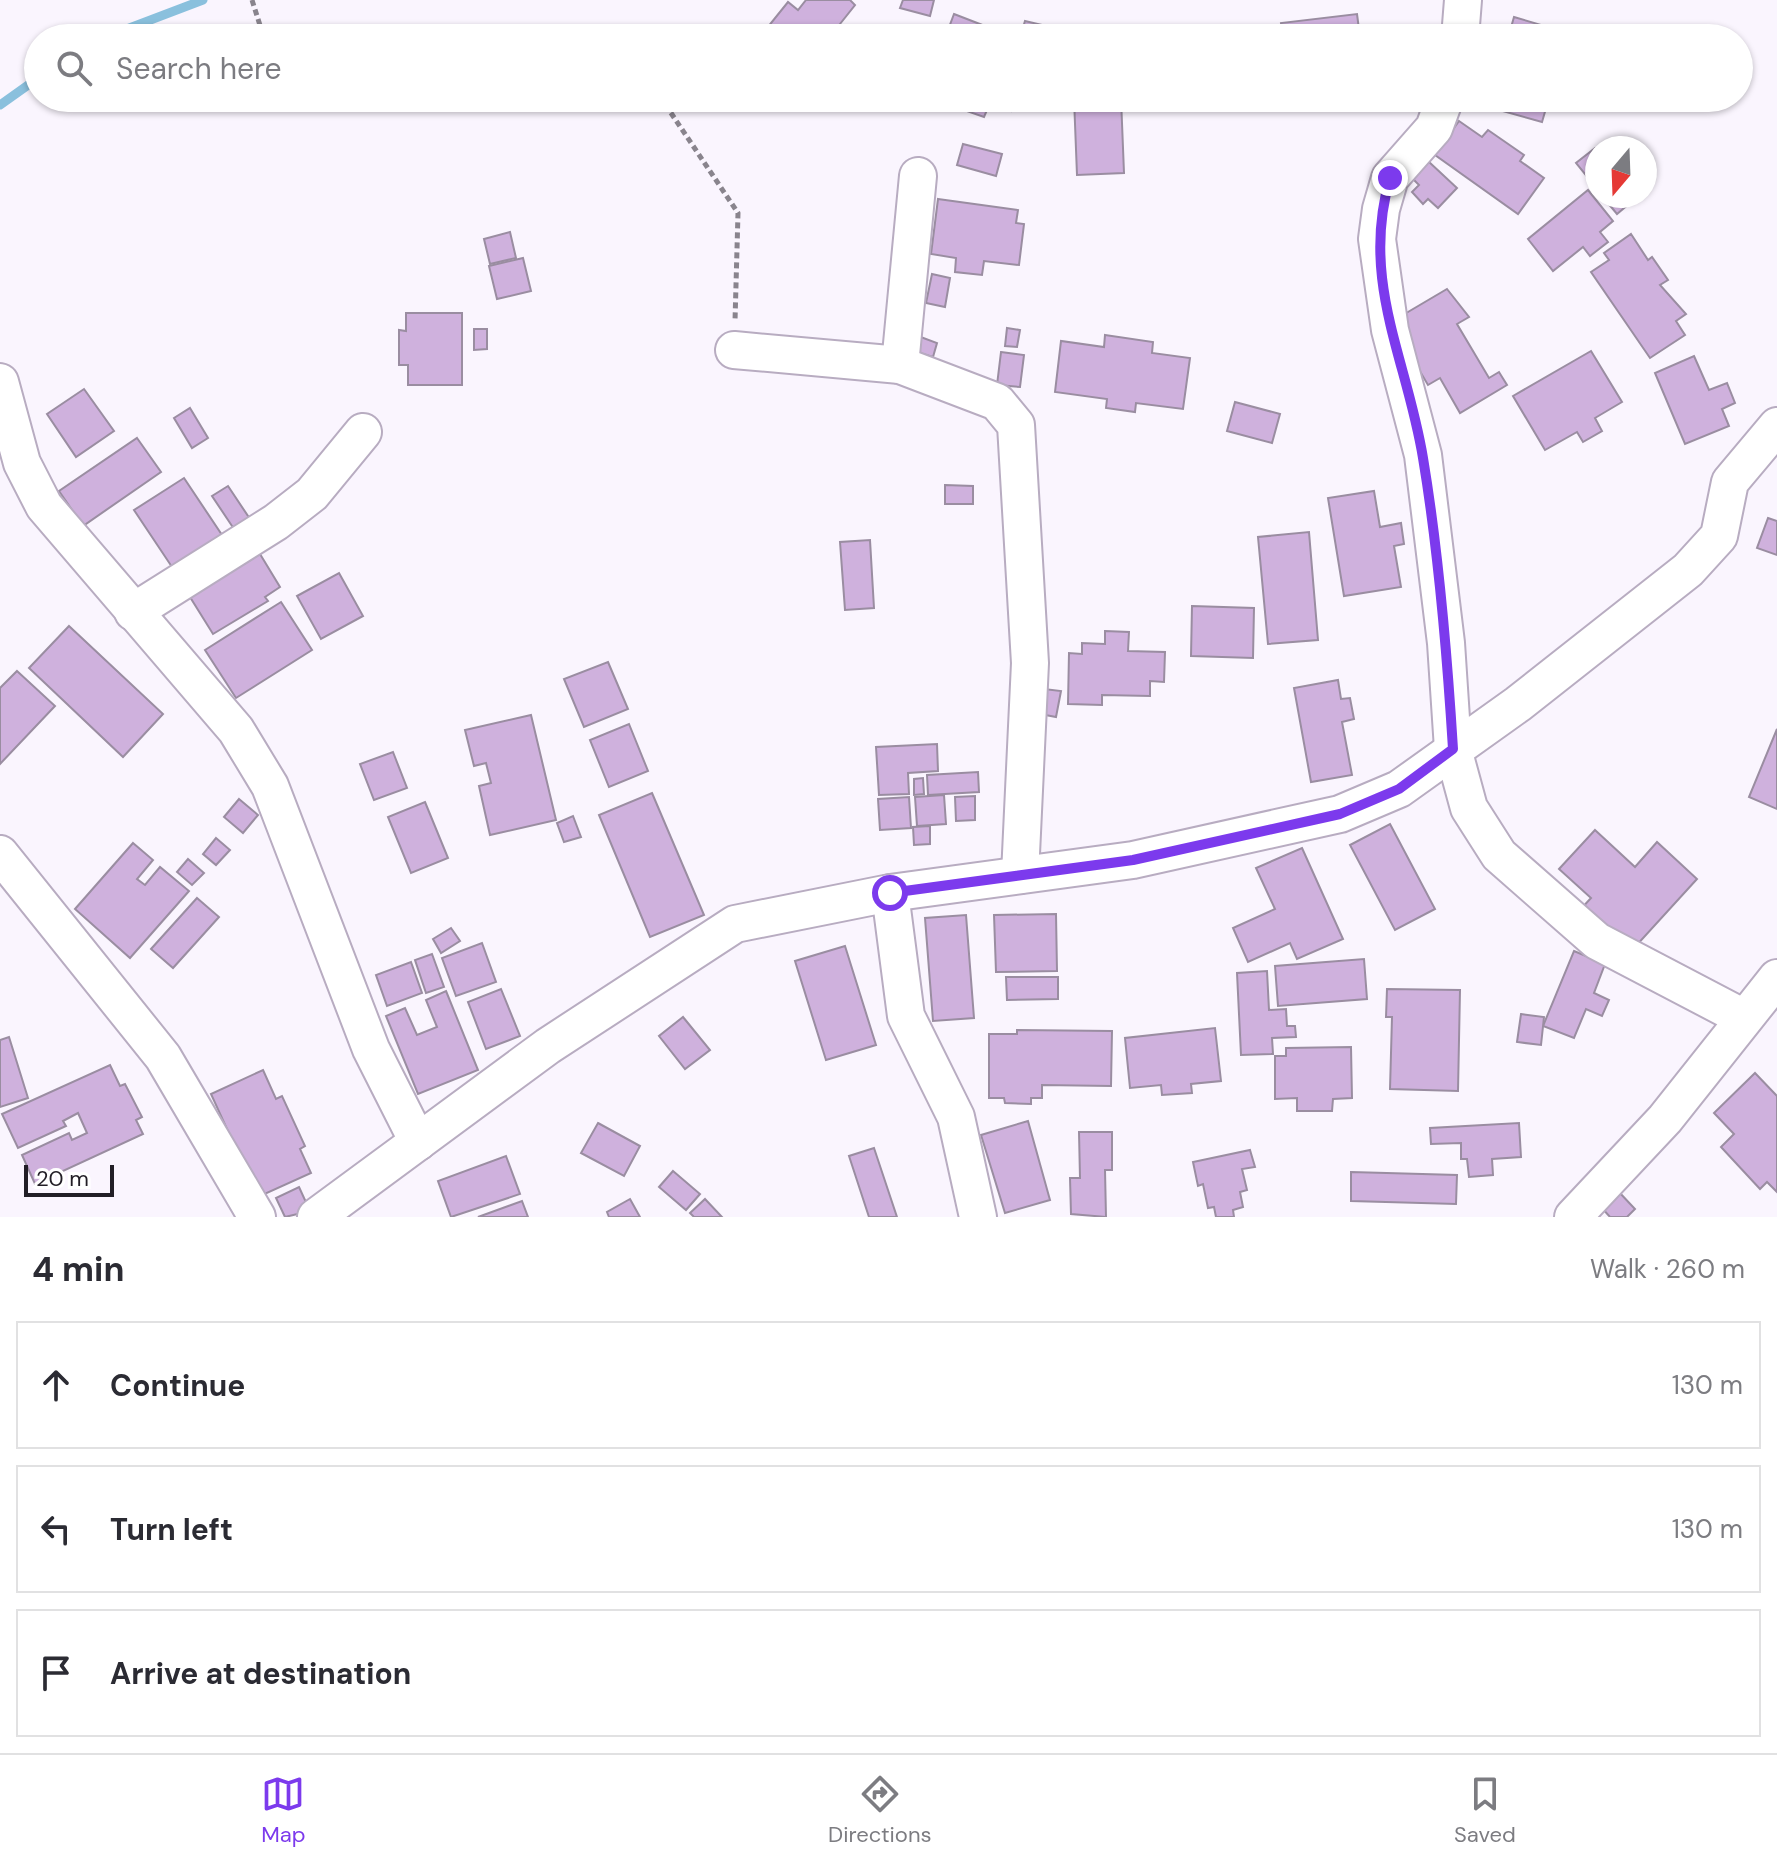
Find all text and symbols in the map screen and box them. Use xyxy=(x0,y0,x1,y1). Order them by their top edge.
search box xyxy=(24,24,1753,112)
icon: search xyxy=(52,46,96,90)
text: Search here xyxy=(116,49,282,88)
north arrow xyxy=(1585,136,1657,208)
route end xyxy=(1372,160,1408,196)
route start xyxy=(872,875,908,911)
scale bar xyxy=(24,1161,114,1197)
text: 20 m xyxy=(36,1164,89,1193)
text: 4 min xyxy=(32,1247,124,1292)
text: Walk · 260 m xyxy=(1590,1252,1745,1286)
icon: ahead xyxy=(34,1363,78,1407)
text: Continue xyxy=(110,1366,245,1405)
text: 130 m xyxy=(1672,1368,1743,1402)
icon: left xyxy=(34,1507,78,1551)
text: Turn left xyxy=(110,1510,233,1549)
text: 130 m xyxy=(1672,1512,1743,1546)
icon: arrive xyxy=(34,1651,78,1695)
text: Arrive at destination xyxy=(110,1654,411,1693)
tab: Map xyxy=(261,1772,306,1849)
tab: Directions xyxy=(828,1772,932,1849)
tab: Saved xyxy=(1454,1772,1516,1849)

